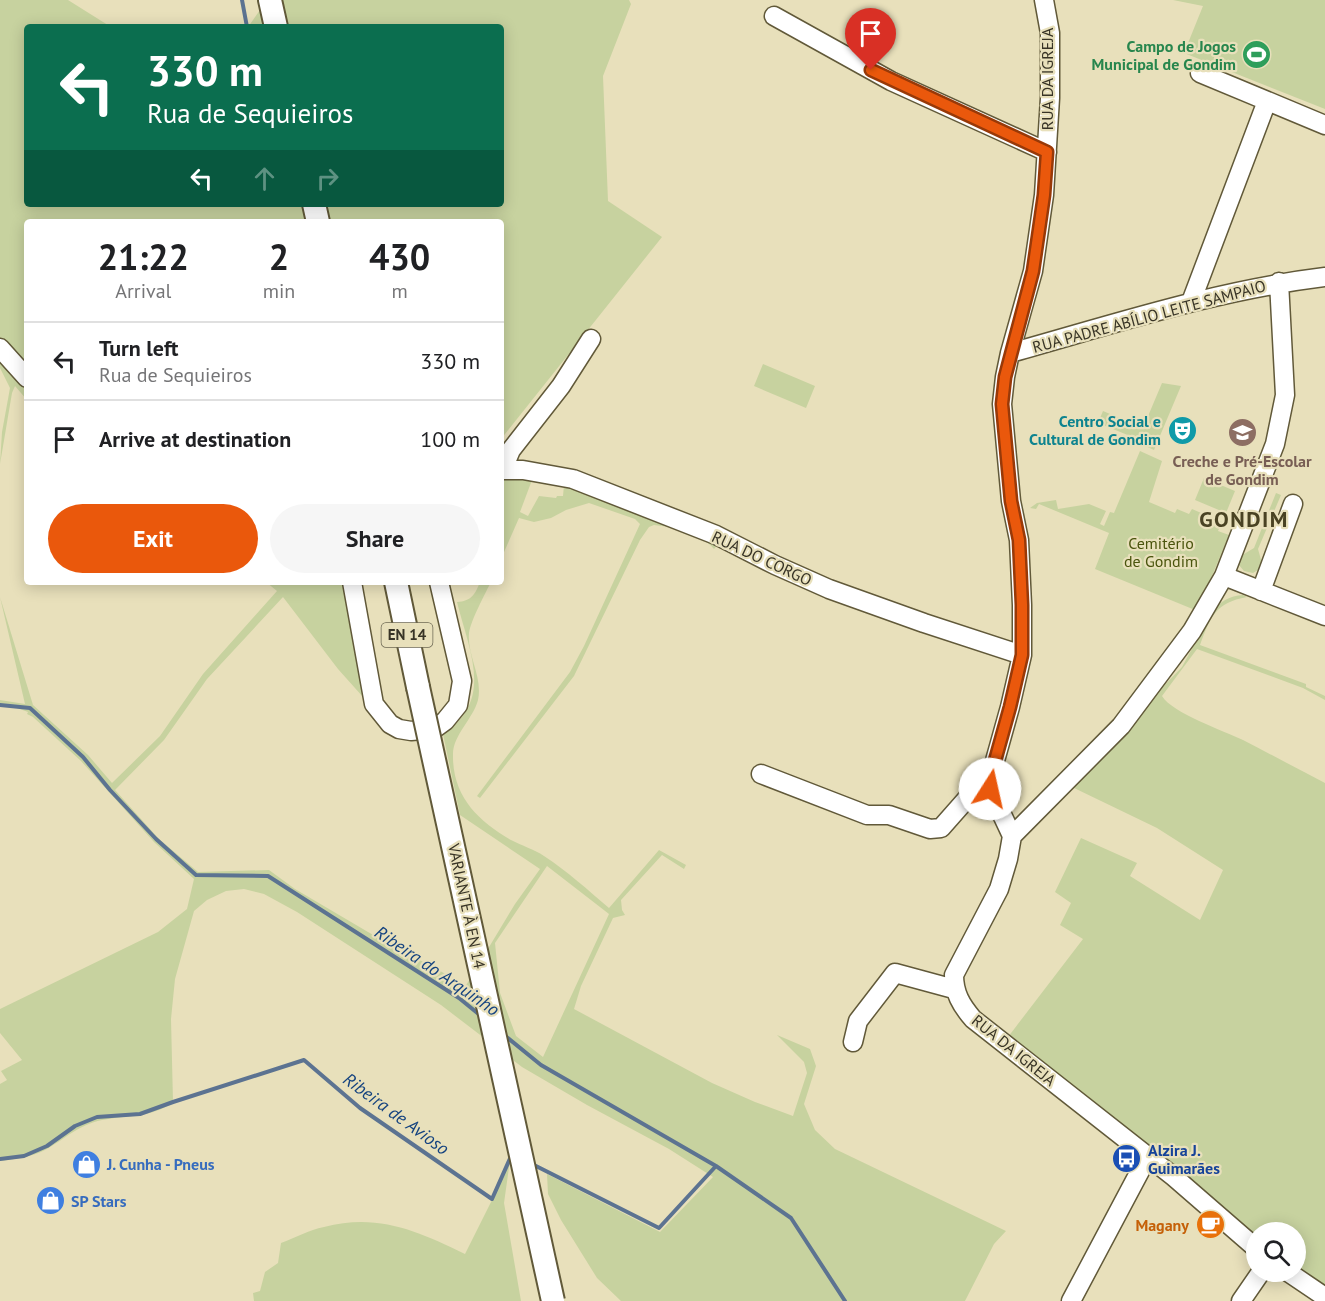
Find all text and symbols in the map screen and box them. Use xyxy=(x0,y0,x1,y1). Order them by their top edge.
pin xyxy=(845,8,896,70)
icon: arrive xyxy=(854,17,887,50)
street label: RUA DA IGREJA xyxy=(1037,27,1057,130)
place label: Campo de Jogos Municipal de Gondim xyxy=(1092,36,1236,74)
sports icon: Campo de Jogos Municipal de Gondim xyxy=(1241,39,1273,71)
text: 330 m xyxy=(147,43,263,98)
icon: left xyxy=(48,48,126,126)
text: Rua de Sequieiros xyxy=(147,96,353,130)
icon: left xyxy=(185,162,218,195)
icon: ahead xyxy=(248,162,281,195)
icon: right xyxy=(311,162,344,195)
text: 21:22 xyxy=(98,233,189,280)
text: 2 xyxy=(269,233,289,280)
text: 430 xyxy=(369,233,430,280)
street label: RUA PADRE ABÍLIO LEITE SAMPAIO xyxy=(1030,275,1268,357)
text: Arrival xyxy=(115,278,171,304)
text: min xyxy=(263,278,295,304)
text: m xyxy=(392,278,408,304)
text: Turn left xyxy=(99,334,179,362)
icon: left xyxy=(48,345,81,378)
text: 330 m xyxy=(420,347,480,375)
text: Rua de Sequieiros xyxy=(99,362,252,388)
place label: Centro Social e Cultural de Gondim xyxy=(1029,411,1161,449)
theatre icon: Centro Social e Cultural de Gondim xyxy=(1166,414,1198,446)
school or university icon: Creche e Pré-Escolar de Gondim xyxy=(1226,417,1258,449)
icon: arrive xyxy=(48,423,81,456)
text: Arrive at destination xyxy=(99,425,291,453)
text: 100 m xyxy=(420,425,480,453)
place label: Creche e Pré-Escolar de Gondim xyxy=(1172,451,1312,489)
button: Exit xyxy=(48,504,258,573)
button: Share xyxy=(270,504,480,573)
district label: GONDIM xyxy=(1199,505,1289,533)
street label: RUA DO CORGO xyxy=(709,526,815,590)
park label: Cemitério de Gondim xyxy=(1124,533,1198,571)
road number: EN 14 xyxy=(382,623,432,647)
position arrow xyxy=(958,757,1022,821)
street label: VARIANTE À EN 14 xyxy=(444,841,490,971)
water label: Ribeira do Arquinho xyxy=(371,920,504,1021)
street label: RUA DA IGREJA xyxy=(968,1010,1061,1090)
water label: Ribeira de Avioso xyxy=(339,1067,454,1160)
place label: Alzira J. Guimarães xyxy=(1148,1140,1220,1178)
bus stop icon: Alzira J. Guimarães xyxy=(1111,1143,1143,1175)
shop icon: J. Cunha - Pneus xyxy=(70,1148,102,1180)
place label: J. Cunha - Pneus xyxy=(106,1154,215,1174)
shop icon: SP Stars xyxy=(34,1185,66,1217)
place label: SP Stars xyxy=(71,1191,127,1211)
cafe icon: Magany xyxy=(1194,1209,1226,1241)
place label: Magany xyxy=(1135,1215,1189,1235)
map controls xyxy=(1246,1222,1306,1282)
button: search xyxy=(1246,1222,1306,1282)

